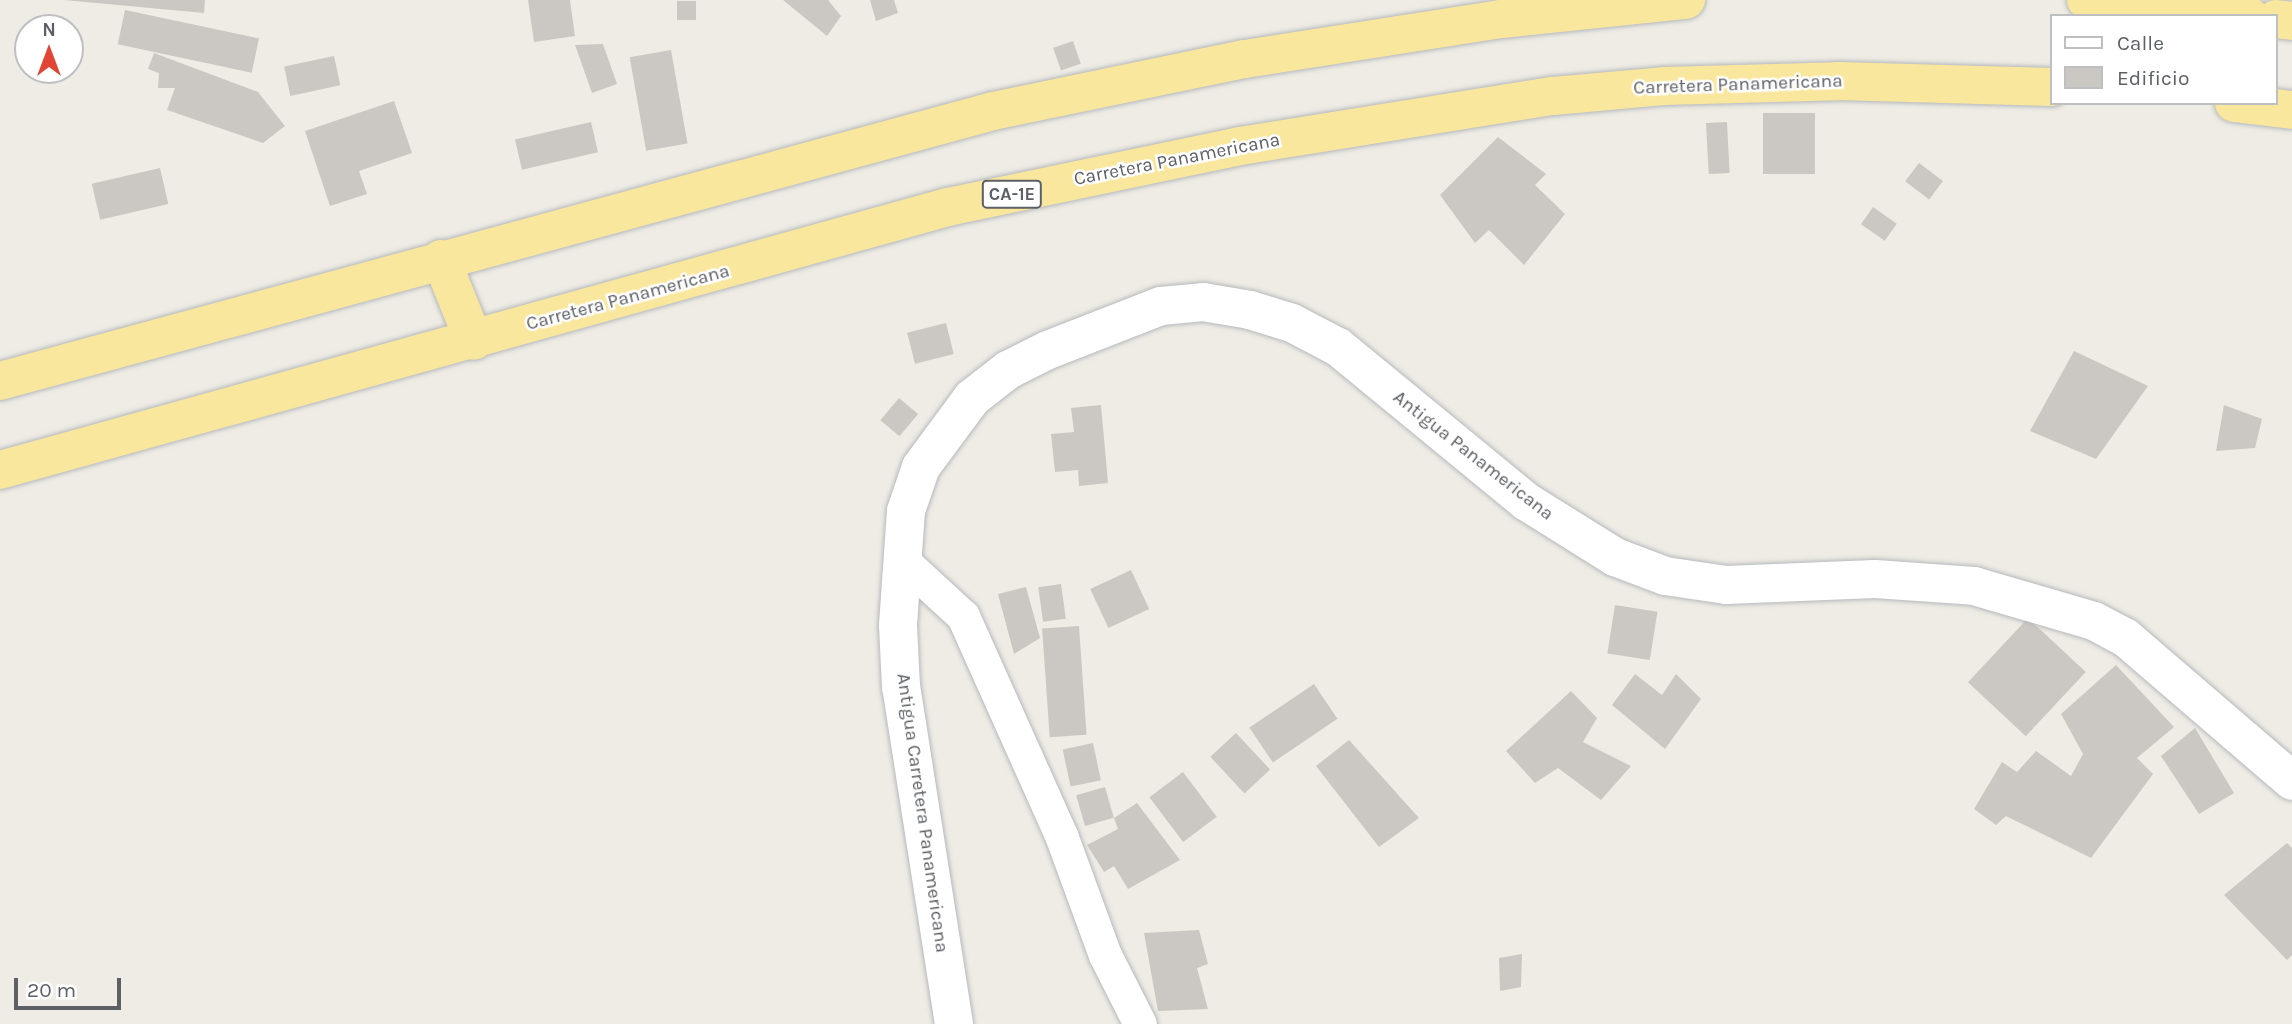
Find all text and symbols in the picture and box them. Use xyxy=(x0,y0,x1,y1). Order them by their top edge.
north arrow xyxy=(14,14,84,84)
legend xyxy=(2050,14,2278,105)
text: N xyxy=(42,19,56,41)
text: Calle xyxy=(2117,31,2164,55)
text: Edificio xyxy=(2117,66,2190,90)
street label: Carretera Panamericana xyxy=(1633,70,1843,100)
street label: Carretera Panamericana xyxy=(1072,129,1282,191)
road number: CA-1E xyxy=(981,180,1044,209)
street label: Carretera Panamericana xyxy=(524,260,732,336)
street label: Antigua Panamericana xyxy=(1388,386,1558,526)
street label: Antigua Carretera Panamericana xyxy=(891,672,953,954)
scale bar xyxy=(18,964,124,1008)
text: 20 m xyxy=(27,978,76,1002)

